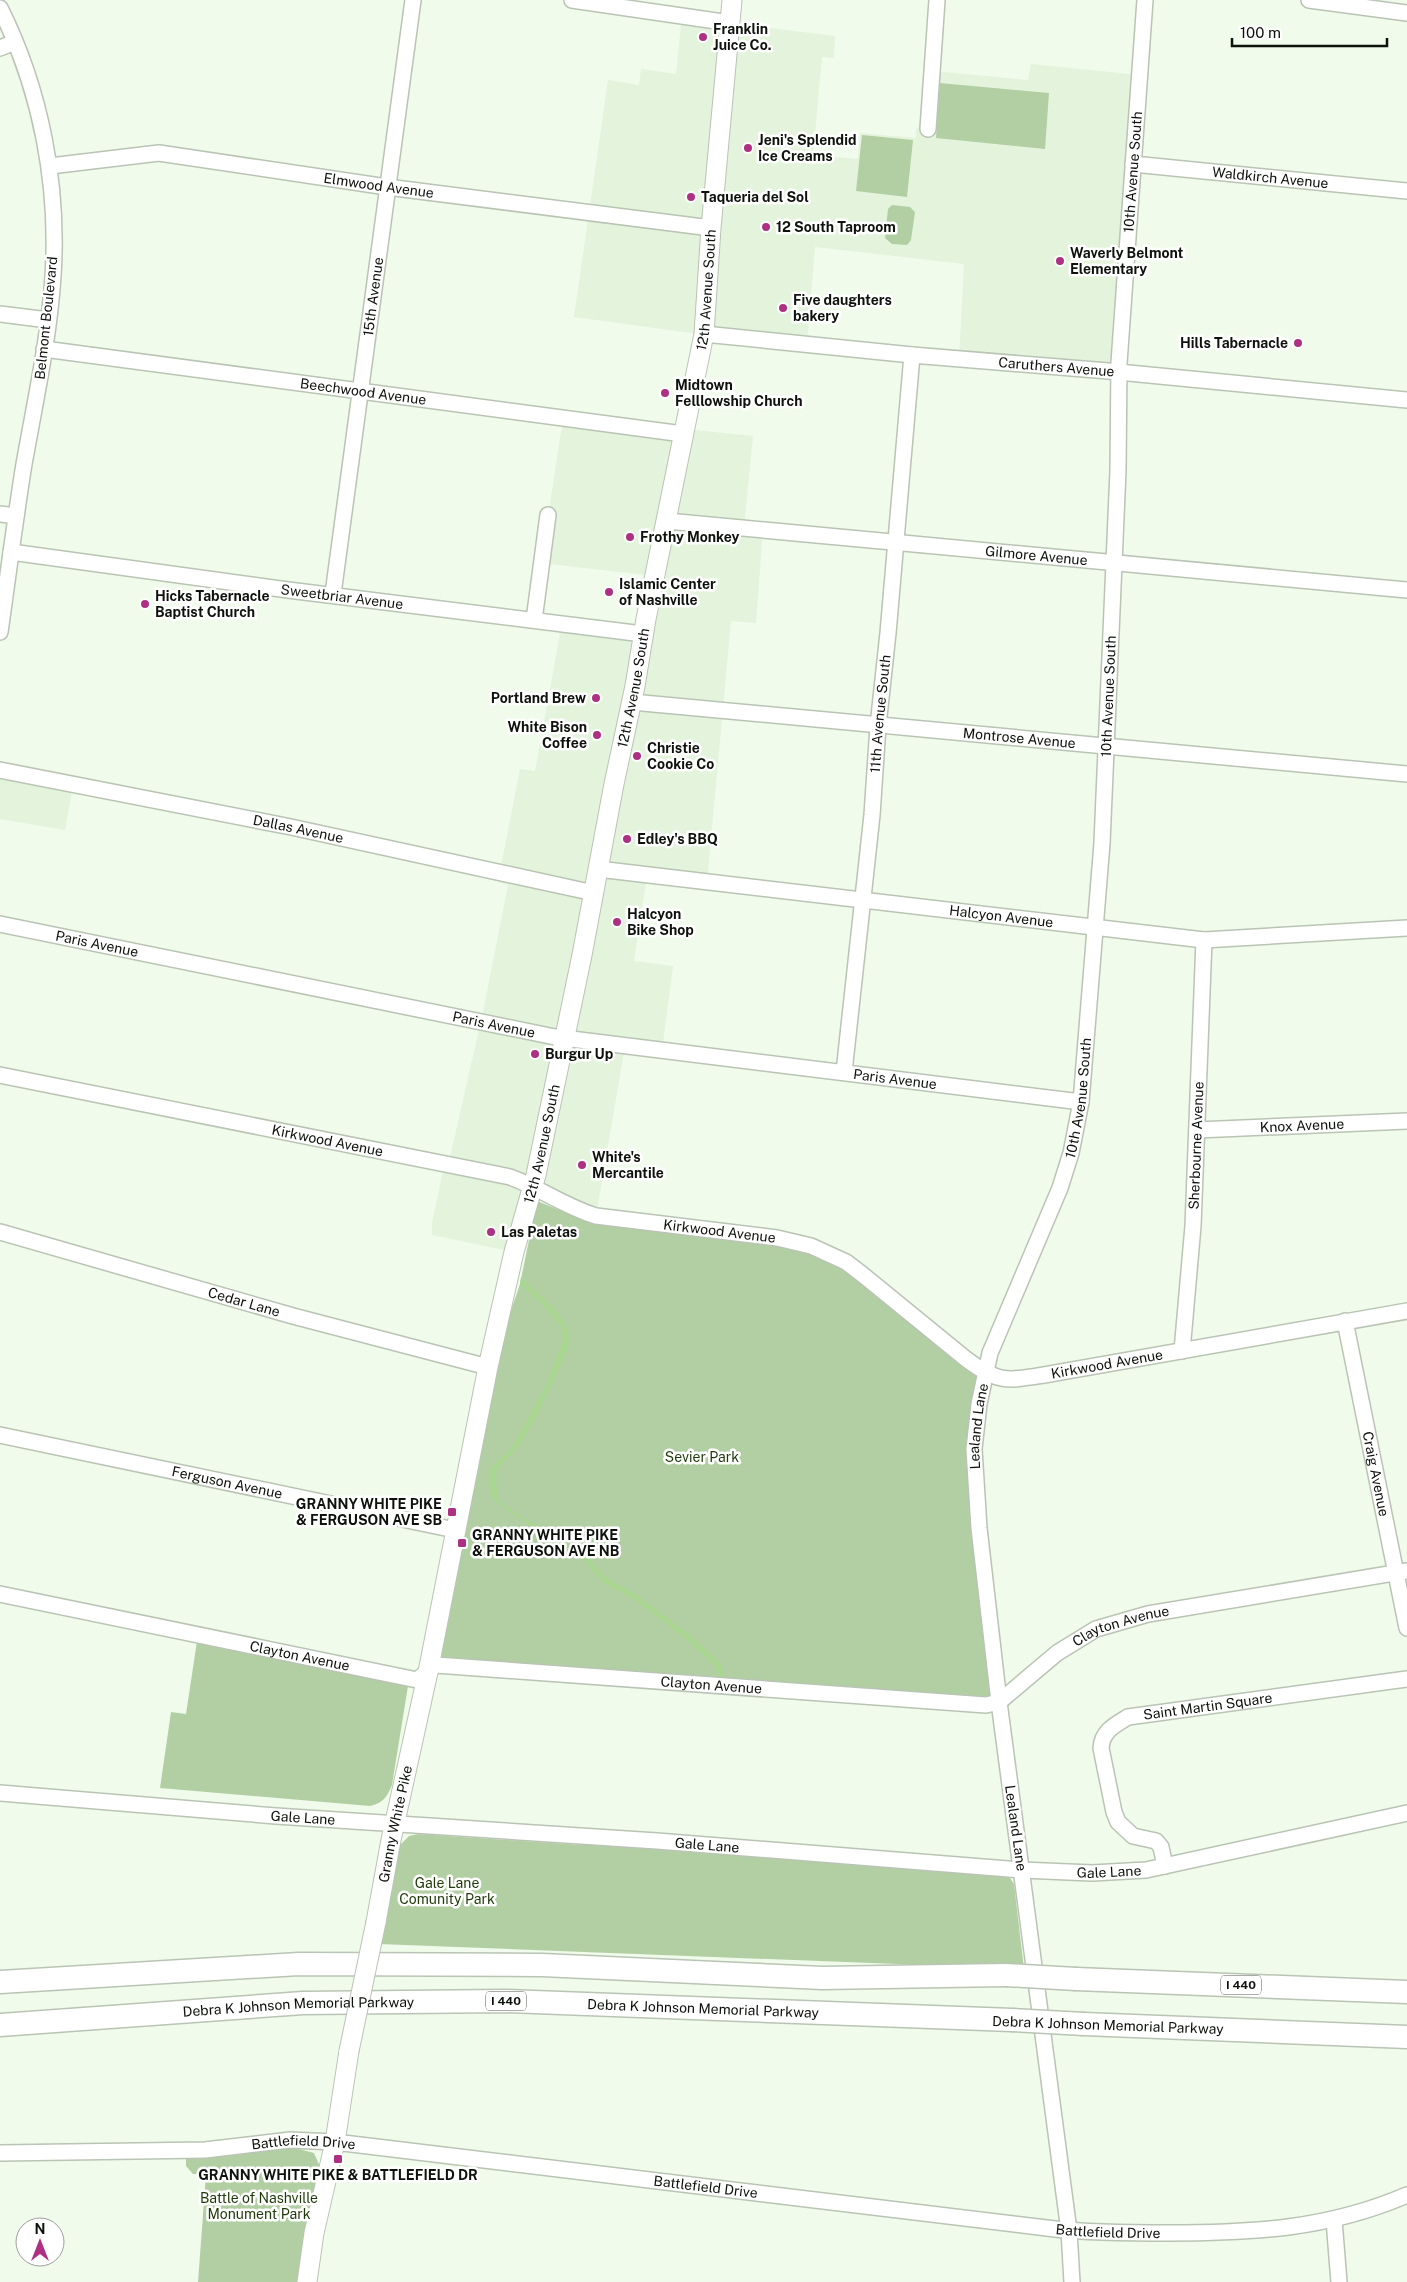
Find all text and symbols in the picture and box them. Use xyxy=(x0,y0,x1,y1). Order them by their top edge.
scale bar xyxy=(1232,15,1387,47)
place label: Franklin Juice Co. xyxy=(713,21,771,53)
text: 100 m xyxy=(1240,24,1281,41)
marker: Franklin Juice Co. xyxy=(697,31,709,43)
street label: 10th Avenue South xyxy=(1120,111,1145,233)
place label: Jeni's Splendid Ice Creams xyxy=(758,132,856,164)
marker: Jeni's Splendid Ice Creams xyxy=(742,142,754,154)
street label: Waldkirch Avenue xyxy=(1211,164,1329,191)
street label: Elmwood Avenue xyxy=(323,170,435,201)
place label: Taqueria del Sol xyxy=(701,189,809,205)
marker: Taqueria del Sol xyxy=(685,191,697,203)
place label: 12 South Taproom xyxy=(776,219,896,235)
marker: 12 South Taproom xyxy=(760,221,772,233)
street label: 12th Avenue South xyxy=(693,229,719,352)
place label: Waverly Belmont Elementary xyxy=(1070,245,1184,277)
marker: Waverly Belmont Elementary xyxy=(1054,255,1066,267)
street label: Belmont Boulevard xyxy=(32,256,60,380)
street label: 15th Avenue xyxy=(360,256,386,337)
place label: Five daughters bakery xyxy=(793,292,892,324)
marker: Five daughters bakery xyxy=(777,302,789,314)
place label: Hills Tabernacle xyxy=(1180,335,1288,351)
marker: Hills Tabernacle xyxy=(1292,337,1304,349)
street label: Caruthers Avenue xyxy=(998,354,1115,380)
street label: Beechwood Avenue xyxy=(299,375,427,408)
place label: Midtown Felllowship Church xyxy=(675,377,802,409)
marker: Midtown Felllowship Church xyxy=(659,387,671,399)
place label: Frothy Monkey xyxy=(640,529,740,545)
marker: Frothy Monkey xyxy=(624,531,636,543)
street label: Gilmore Avenue xyxy=(984,543,1088,568)
place label: Islamic Center of Nashville xyxy=(619,576,716,608)
street label: Sweetbriar Avenue xyxy=(280,581,404,612)
marker: Islamic Center of Nashville xyxy=(603,586,615,598)
place label: Hicks Tabernacle Baptist Church xyxy=(155,588,270,620)
marker: Hicks Tabernacle Baptist Church xyxy=(139,598,151,610)
street label: 12th Avenue South xyxy=(614,627,652,749)
street label: 10th Avenue South xyxy=(1098,635,1119,757)
street label: 11th Avenue South xyxy=(867,654,894,774)
place label: Portland Brew xyxy=(491,690,586,706)
marker: Portland Brew xyxy=(590,692,602,704)
place label: White Bison Coffee xyxy=(508,719,587,751)
street label: Montrose Avenue xyxy=(962,725,1076,751)
marker: White Bison Coffee xyxy=(591,729,603,741)
place label: Christie Cookie Co xyxy=(647,740,714,772)
marker: Christie Cookie Co xyxy=(631,750,643,762)
street label: Dallas Avenue xyxy=(252,812,345,846)
place label: Edley's BBQ xyxy=(637,831,718,847)
marker: Edley's BBQ xyxy=(621,833,633,845)
street label: Halcyon Avenue xyxy=(948,902,1054,930)
place label: Halcyon Bike Shop xyxy=(627,906,694,938)
marker: Halcyon Bike Shop xyxy=(611,916,623,928)
street label: Paris Avenue xyxy=(54,928,140,960)
street label: Paris Avenue xyxy=(451,1008,537,1041)
street label: 10th Avenue South xyxy=(1062,1037,1094,1160)
place label: Burgur Up xyxy=(545,1046,613,1062)
marker: Burgur Up xyxy=(529,1048,541,1060)
street label: Paris Avenue xyxy=(852,1066,938,1092)
street label: Sherbourne Avenue xyxy=(1186,1081,1207,1210)
street label: 12th Avenue South xyxy=(520,1083,563,1205)
street label: Knox Avenue xyxy=(1259,1116,1345,1135)
street label: Kirkwood Avenue xyxy=(270,1122,385,1159)
place label: White's Mercantile xyxy=(592,1149,664,1181)
marker: White's Mercantile xyxy=(576,1159,588,1171)
street label: Kirkwood Avenue xyxy=(662,1216,777,1246)
place label: Las Paletas xyxy=(501,1224,577,1240)
marker: Las Paletas xyxy=(485,1226,497,1238)
street label: Cedar Lane xyxy=(206,1284,282,1320)
street label: Kirkwood Avenue xyxy=(1050,1346,1164,1382)
street label: Lealand Lane xyxy=(966,1382,991,1470)
street label: Craig Avenue xyxy=(1359,1430,1392,1518)
park label: Sevier Park xyxy=(665,1449,739,1465)
street label: Ferguson Avenue xyxy=(170,1463,284,1502)
place label: GRANNY WHITE PIKE & FERGUSON AVE SB xyxy=(296,1496,442,1528)
marker: GRANNY WHITE PIKE & FERGUSON AVE SB xyxy=(446,1506,458,1518)
place label: GRANNY WHITE PIKE & FERGUSON AVE NB xyxy=(472,1527,619,1559)
marker: GRANNY WHITE PIKE & FERGUSON AVE NB xyxy=(456,1537,468,1549)
street label: Clayton Avenue xyxy=(1069,1603,1170,1650)
street label: Clayton Avenue xyxy=(248,1638,351,1674)
street label: Clayton Avenue xyxy=(660,1673,763,1697)
street label: Saint Martin Square xyxy=(1142,1689,1273,1723)
street label: Granny White Pike xyxy=(375,1764,415,1884)
street label: Lealand Lane xyxy=(1002,1784,1030,1872)
street label: Gale Lane xyxy=(270,1808,336,1828)
street label: Gale Lane xyxy=(674,1834,740,1856)
street label: Gale Lane xyxy=(1076,1862,1142,1881)
park label: Gale Lane Comunity Park xyxy=(399,1875,495,1907)
road number: I 440 xyxy=(1221,1976,1261,1994)
road number: I 440 xyxy=(486,1992,526,2010)
street label: Debra K Johnson Memorial Parkway xyxy=(182,1994,415,2020)
street label: Debra K Johnson Memorial Parkway xyxy=(587,1996,820,2021)
street label: Debra K Johnson Memorial Parkway xyxy=(992,2013,1225,2037)
street label: Battlefield Drive xyxy=(250,2132,357,2152)
marker: GRANNY WHITE PIKE & BATTLEFIELD DR xyxy=(332,2153,344,2165)
place label: GRANNY WHITE PIKE & BATTLEFIELD DR xyxy=(198,2167,478,2183)
street label: Battlefield Drive xyxy=(653,2173,759,2201)
park label: Battle of Nashville Monument Park xyxy=(200,2190,318,2222)
north arrow xyxy=(15,2217,65,2267)
text: N xyxy=(35,2221,45,2237)
street label: Battlefield Drive xyxy=(1055,2221,1160,2241)

